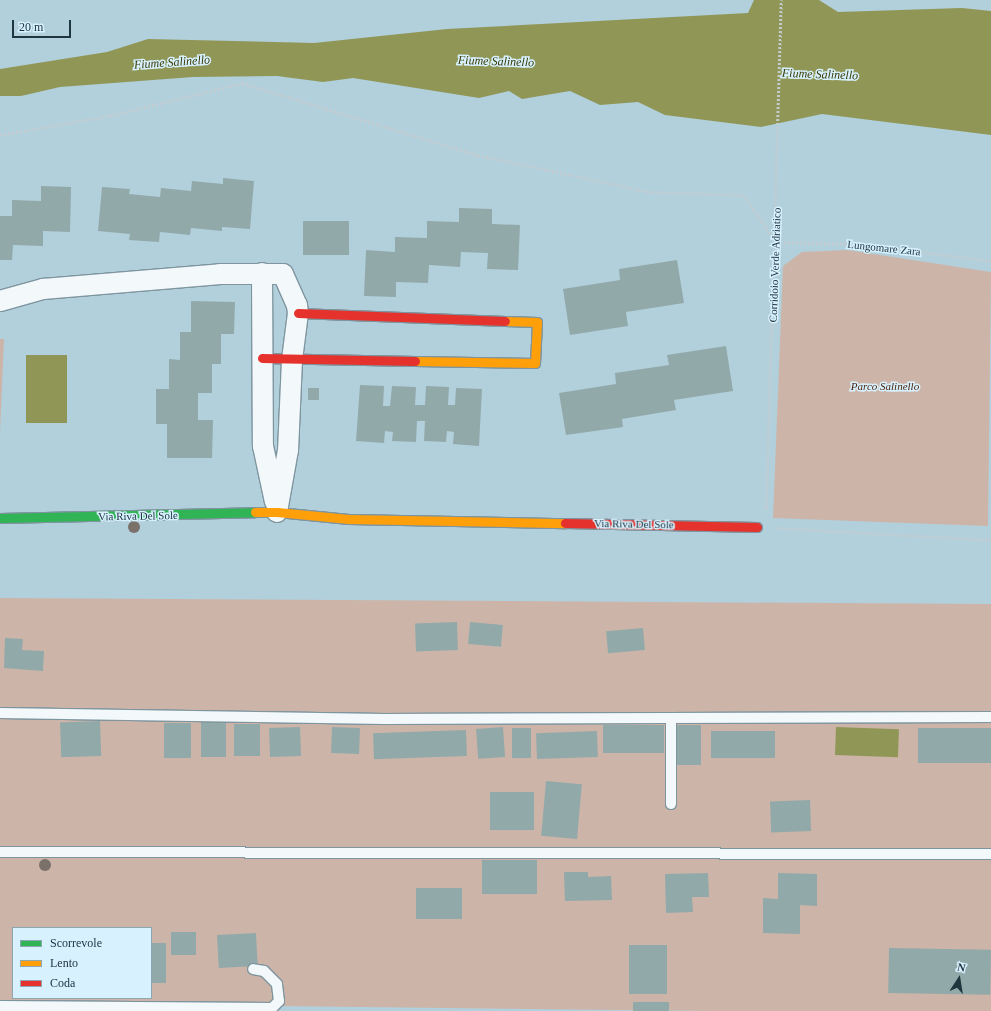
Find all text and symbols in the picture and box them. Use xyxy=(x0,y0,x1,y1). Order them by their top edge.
scale bar xyxy=(14,12,73,38)
text: 20 m xyxy=(19,20,43,34)
water label: Fiume Salinello xyxy=(133,53,211,73)
water label: Fiume Salinello xyxy=(458,53,534,71)
water label: Fiume Salinello xyxy=(782,66,858,84)
street label: Corridoio Verde Adriatico xyxy=(766,207,784,323)
street label: Lungomare Zara xyxy=(847,238,921,258)
park label: Parco Salinello xyxy=(851,379,919,393)
street label: Via Riva Del Sole xyxy=(98,509,178,523)
street label: Via Riva Del Sole xyxy=(594,517,674,531)
legend xyxy=(12,927,152,999)
text: Scorrevole xyxy=(50,936,102,950)
text: Lento xyxy=(50,956,78,970)
north arrow xyxy=(939,959,979,999)
text: N xyxy=(956,961,967,974)
text: Coda xyxy=(50,976,75,990)

